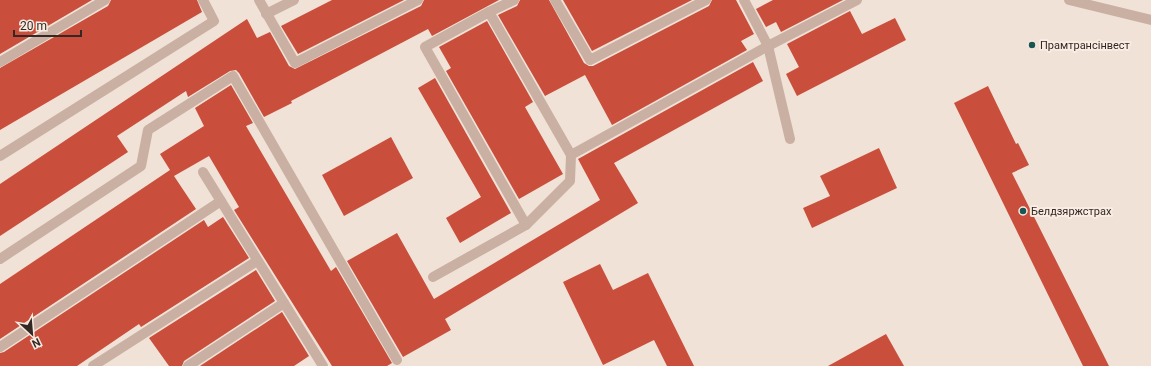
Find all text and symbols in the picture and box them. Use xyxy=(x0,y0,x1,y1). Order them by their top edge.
scale bar xyxy=(14,12,81,38)
text: 20 m xyxy=(20,19,47,33)
place label: Прамтрансінвест xyxy=(1040,39,1131,52)
marker: Прамтрансінвест xyxy=(1027,40,1037,50)
place label: Белдзяржстрах xyxy=(1031,205,1112,218)
marker: Белдзяржстрах xyxy=(1018,206,1028,216)
north arrow xyxy=(12,314,52,354)
text: N xyxy=(30,335,43,350)

